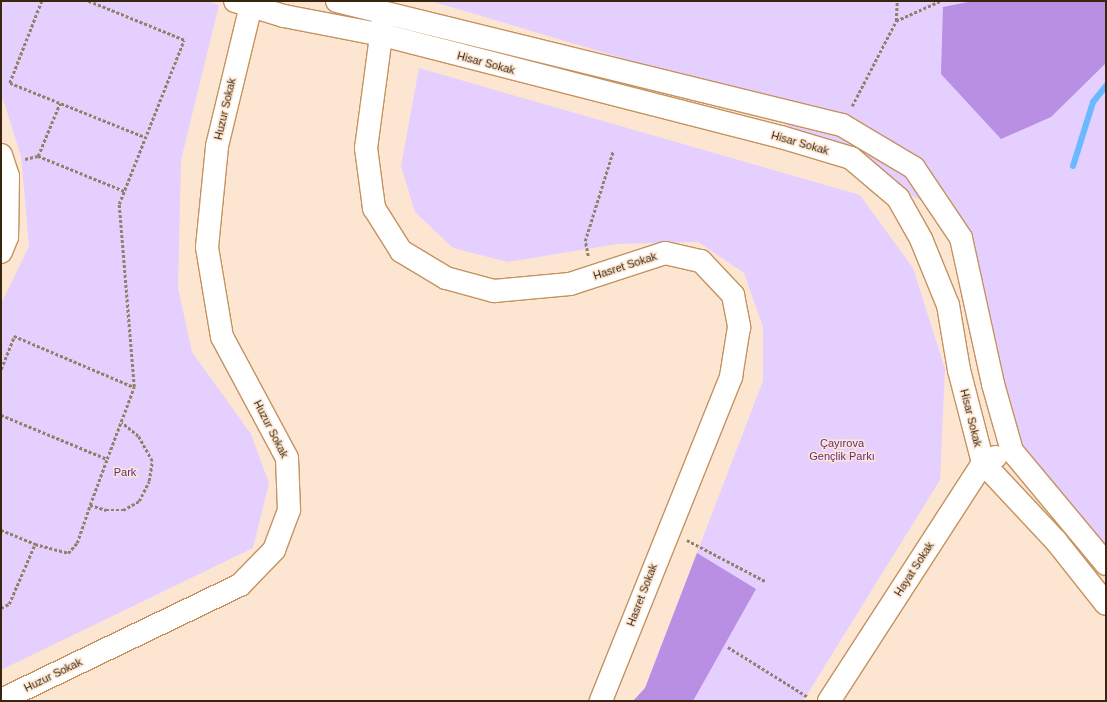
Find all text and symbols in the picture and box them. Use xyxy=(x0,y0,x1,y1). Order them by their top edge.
street label: Hisar Sokak xyxy=(456,49,516,77)
street label: Huzur Sokak xyxy=(211,77,239,141)
street label: Hisar Sokak xyxy=(770,128,830,158)
street label: Hasret Sokak xyxy=(592,250,658,282)
street label: Hisar Sokak xyxy=(957,388,985,448)
street label: Huzur Sokak xyxy=(251,398,291,460)
park label: Çayırova Gençlik Parkı xyxy=(809,437,875,463)
park label: Park xyxy=(114,465,136,479)
street label: Hayat Sokak xyxy=(891,539,937,599)
street label: Hasret Sokak xyxy=(624,562,660,628)
street label: Huzur Sokak xyxy=(22,655,84,695)

